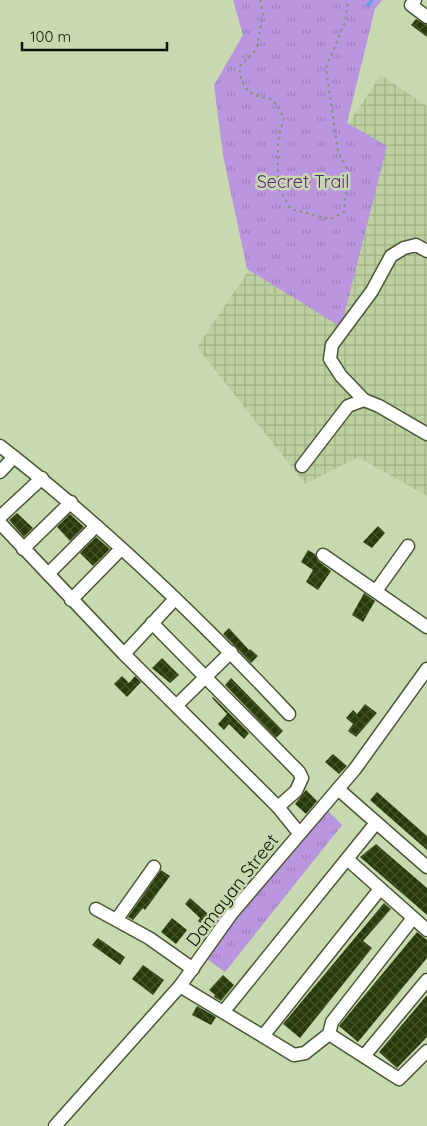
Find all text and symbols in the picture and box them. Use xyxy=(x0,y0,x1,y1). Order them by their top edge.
scale bar xyxy=(22,20,168,52)
text: 100 m xyxy=(30,27,71,46)
park label: Secret Trail xyxy=(257,170,349,193)
street label: Damayan Street xyxy=(181,829,283,951)

